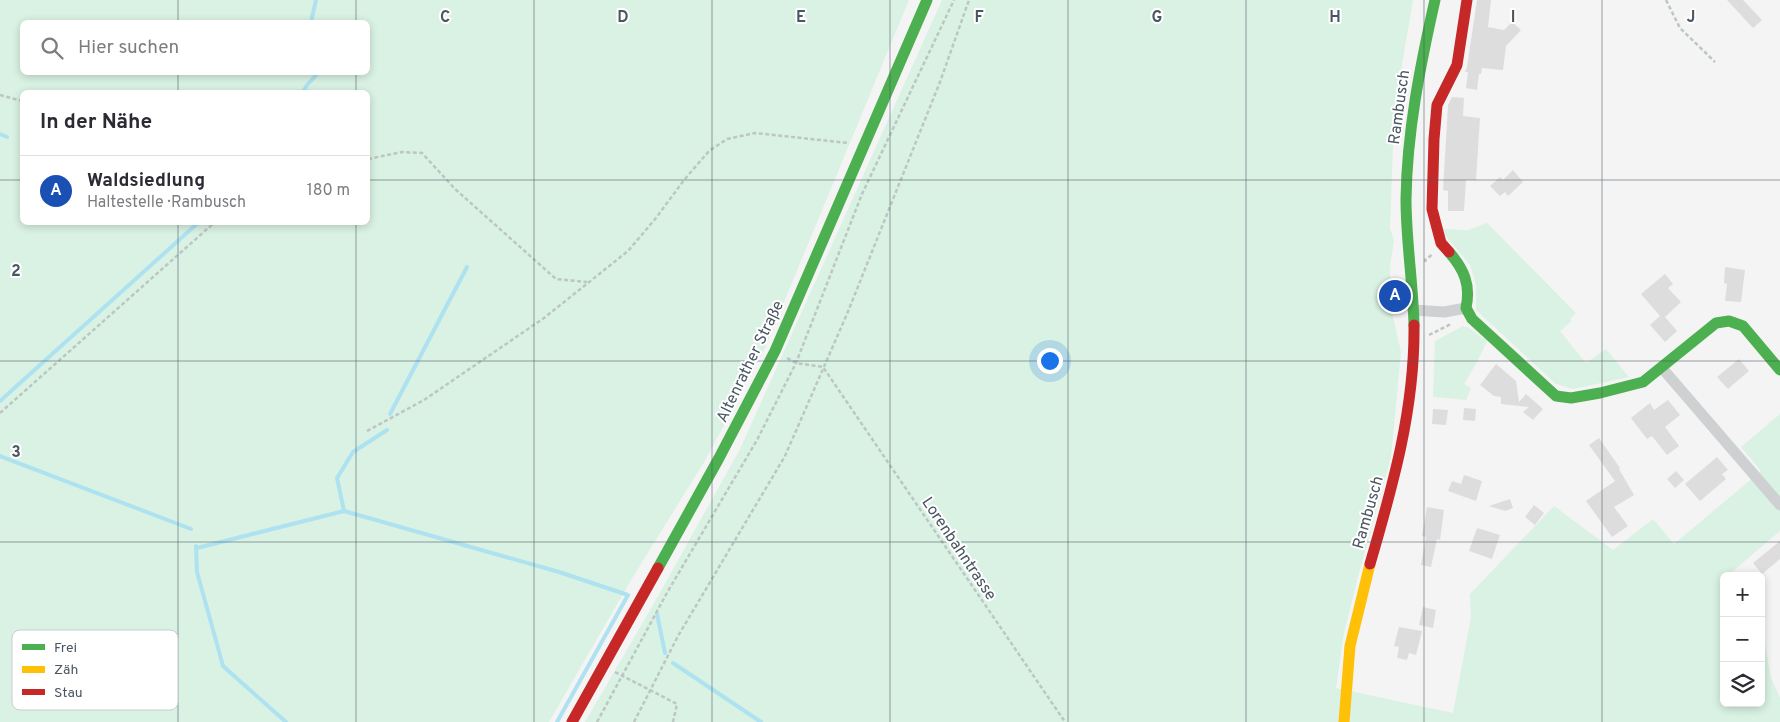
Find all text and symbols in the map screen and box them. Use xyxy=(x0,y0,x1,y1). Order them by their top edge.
text: C xyxy=(440,8,450,28)
text: D xyxy=(617,8,629,28)
text: E xyxy=(796,8,806,28)
text: F xyxy=(974,8,984,28)
text: G xyxy=(1152,8,1162,28)
text: H xyxy=(1329,8,1341,28)
text: I xyxy=(1511,8,1515,28)
text: J xyxy=(1687,8,1695,28)
search box xyxy=(20,20,370,75)
icon: search xyxy=(38,34,66,62)
text: Hier suchen xyxy=(78,36,179,60)
street label: Rambusch xyxy=(1385,69,1415,146)
text: In der Nähe xyxy=(40,109,152,136)
text: Waldsiedlung xyxy=(87,169,205,193)
text: A xyxy=(50,181,62,201)
text: 180 m xyxy=(307,181,350,201)
text: Haltestelle · Rambusch xyxy=(87,193,246,213)
text: 2 xyxy=(11,262,21,282)
pin: A xyxy=(1379,277,1411,315)
street label: Altenrather Straße xyxy=(713,298,789,426)
your location xyxy=(1037,348,1063,374)
text: 3 xyxy=(11,443,21,463)
street label: Rambusch xyxy=(1349,474,1389,551)
street label: Lorenbahntrasse xyxy=(916,494,1000,605)
map controls xyxy=(1720,572,1765,707)
button: + xyxy=(1720,572,1765,617)
button: − xyxy=(1720,617,1765,662)
legend xyxy=(12,630,178,710)
text: Frei xyxy=(54,640,77,657)
text: Zäh xyxy=(54,662,78,679)
button: layers xyxy=(1720,662,1765,707)
text: Stau xyxy=(54,685,83,702)

